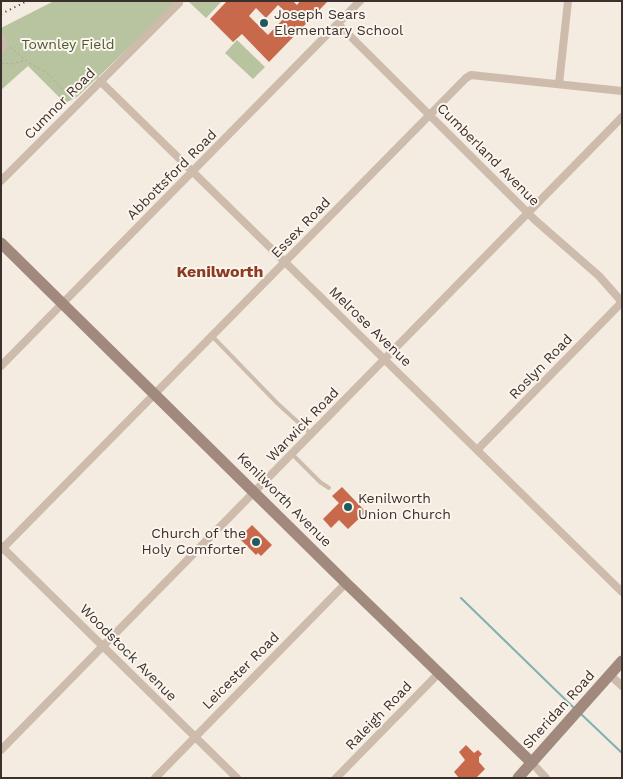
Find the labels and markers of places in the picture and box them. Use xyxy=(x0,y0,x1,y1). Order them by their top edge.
place label: Joseph Sears Elementary School xyxy=(274,7,403,40)
marker: Joseph Sears Elementary School xyxy=(258,17,270,29)
place label: Kenilworth Union Church xyxy=(358,491,451,524)
marker: Kenilworth Union Church xyxy=(342,501,354,513)
place label: Church of the Holy Comforter xyxy=(142,526,246,558)
marker: Church of the Holy Comforter xyxy=(250,536,262,548)

